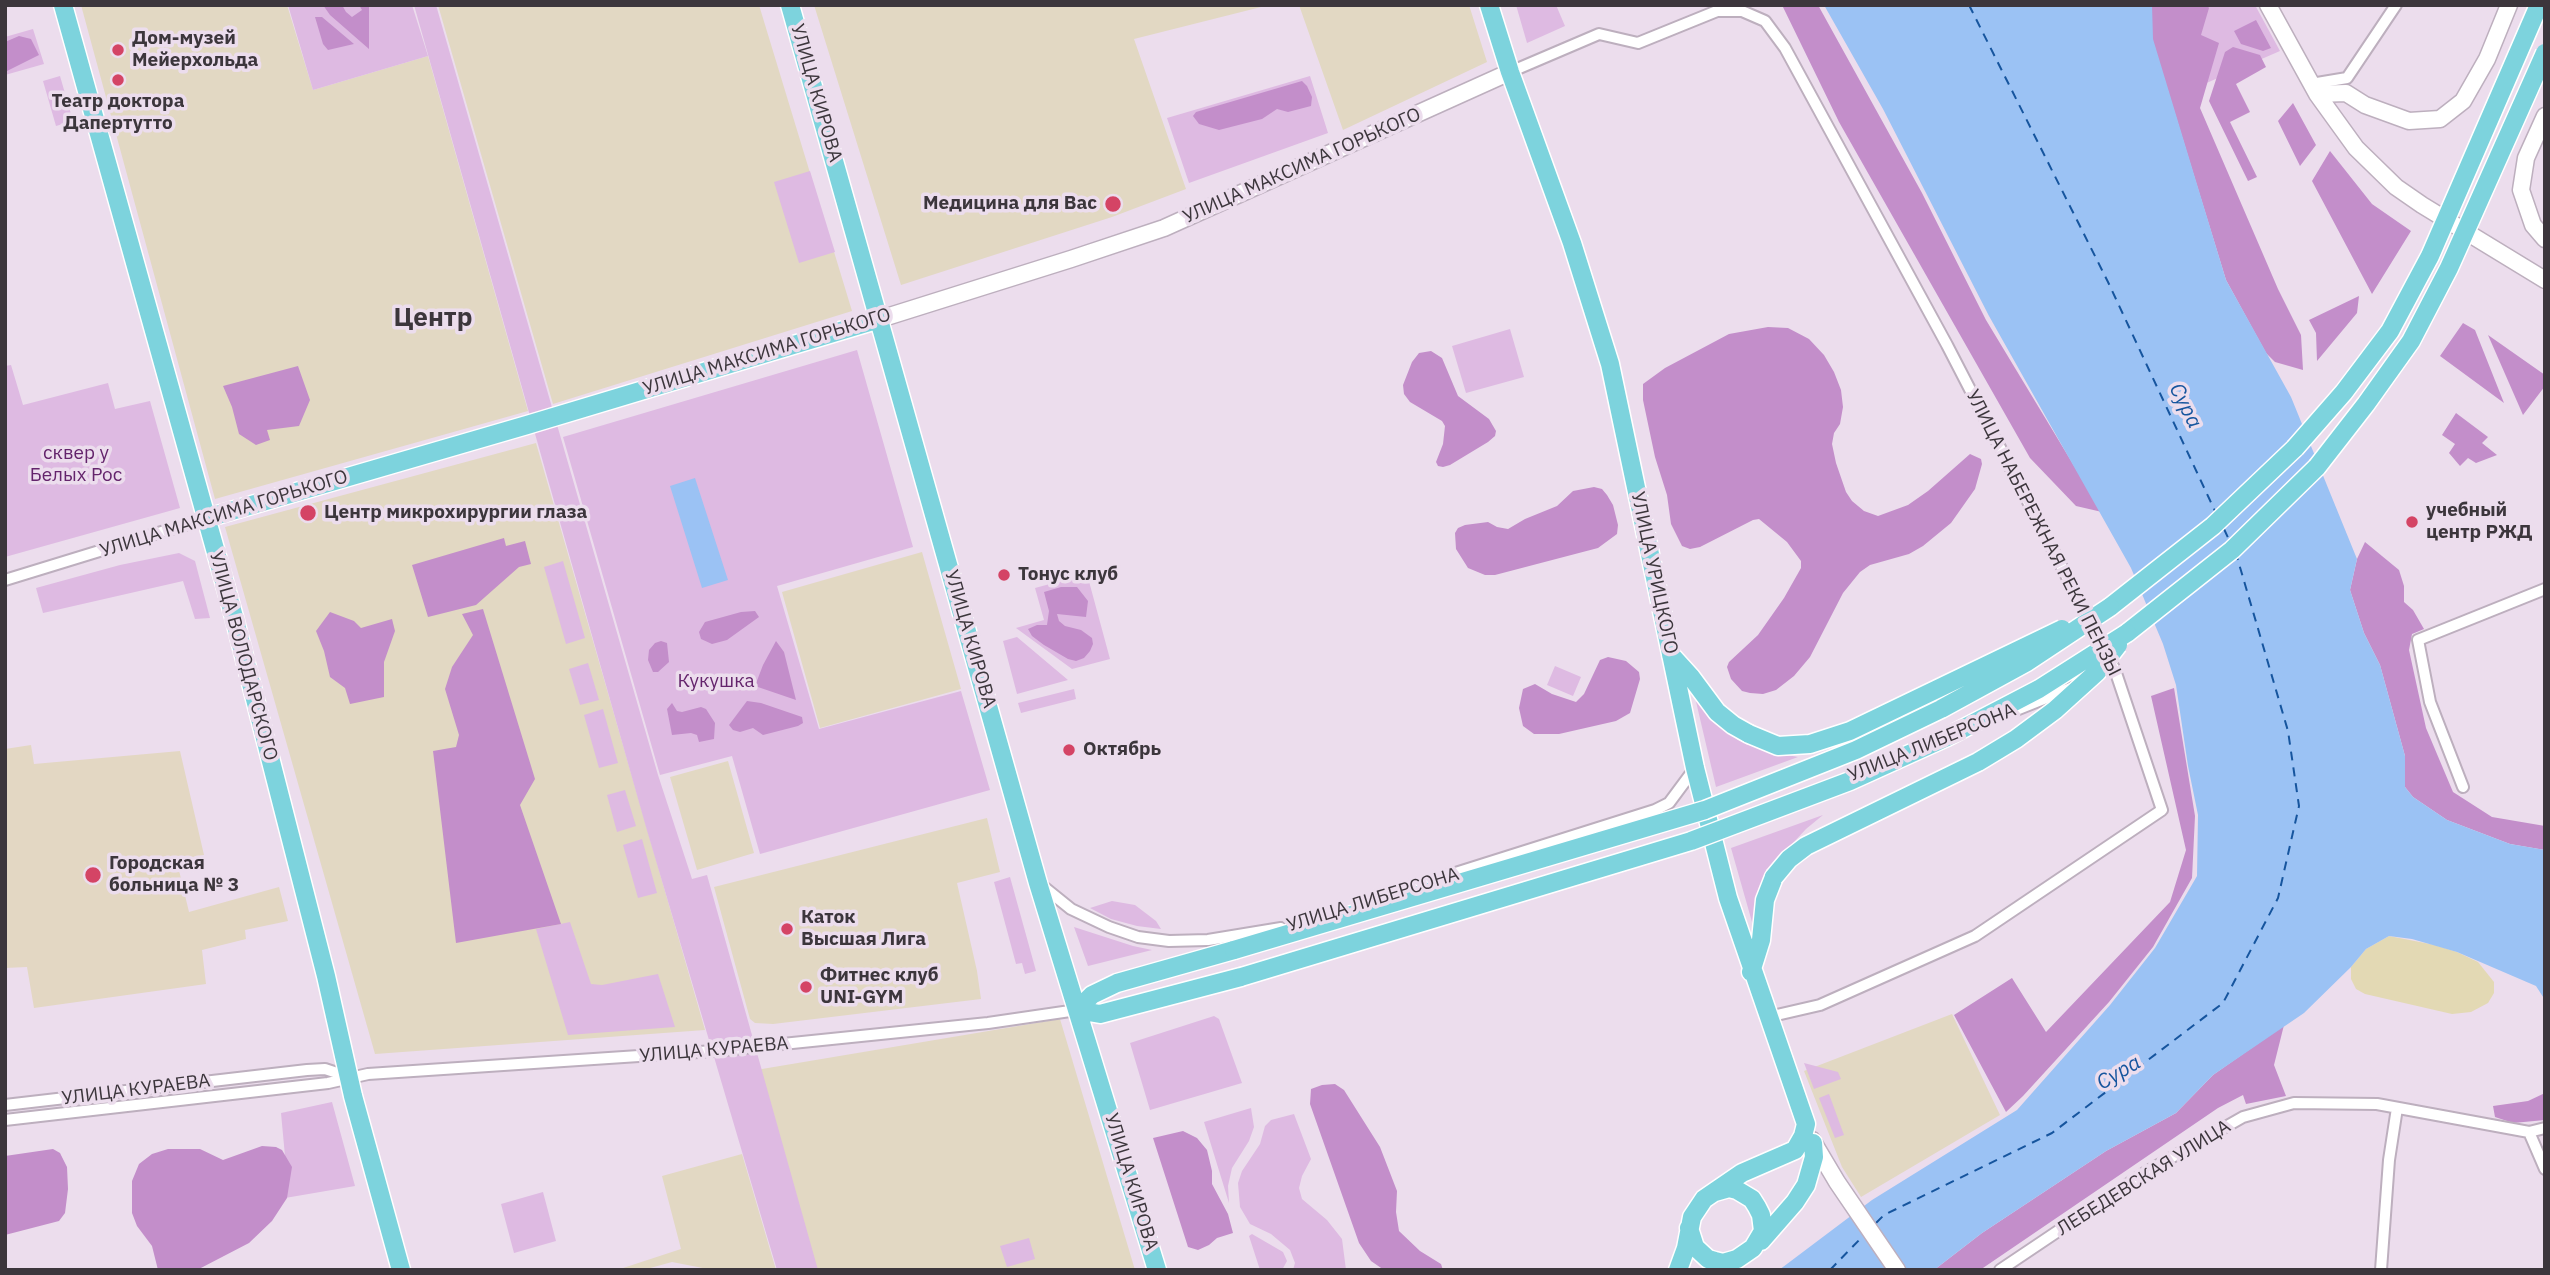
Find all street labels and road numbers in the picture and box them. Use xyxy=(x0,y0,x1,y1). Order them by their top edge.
street label: УЛИЦА КИРОВА xyxy=(785,21,847,165)
street label: УЛИЦА МАКСИМА ГОРЬКОГО xyxy=(1180,103,1424,229)
street label: УЛИЦА МАКСИМА ГОРЬКОГО xyxy=(640,303,894,401)
street label: УЛИЦА НАБЕРЕЖНАЯ РЕКИ ПЕНЗЫ xyxy=(1961,386,2125,680)
street label: УЛИЦА МАКСИМА ГОРЬКОГО xyxy=(97,465,351,563)
street label: УЛИЦА УРИЦКОГО xyxy=(1626,490,1682,656)
street label: УЛИЦА ВОЛОДАРСКОГО xyxy=(204,549,282,763)
street label: УЛИЦА КИРОВА xyxy=(939,567,1001,711)
street label: УЛИЦА ЛИБЕРСОНА xyxy=(1845,699,2019,787)
street label: УЛИЦА ЛИБЕРСОНА xyxy=(1284,863,1462,937)
street label: УЛИЦА КУРАЕВА xyxy=(639,1032,789,1068)
street label: УЛИЦА КУРАЕВА xyxy=(60,1070,212,1110)
street label: УЛИЦА КИРОВА xyxy=(1099,1110,1163,1254)
street label: ЛЕБЕДЕВСКАЯ УЛИЦА xyxy=(2053,1115,2235,1241)

